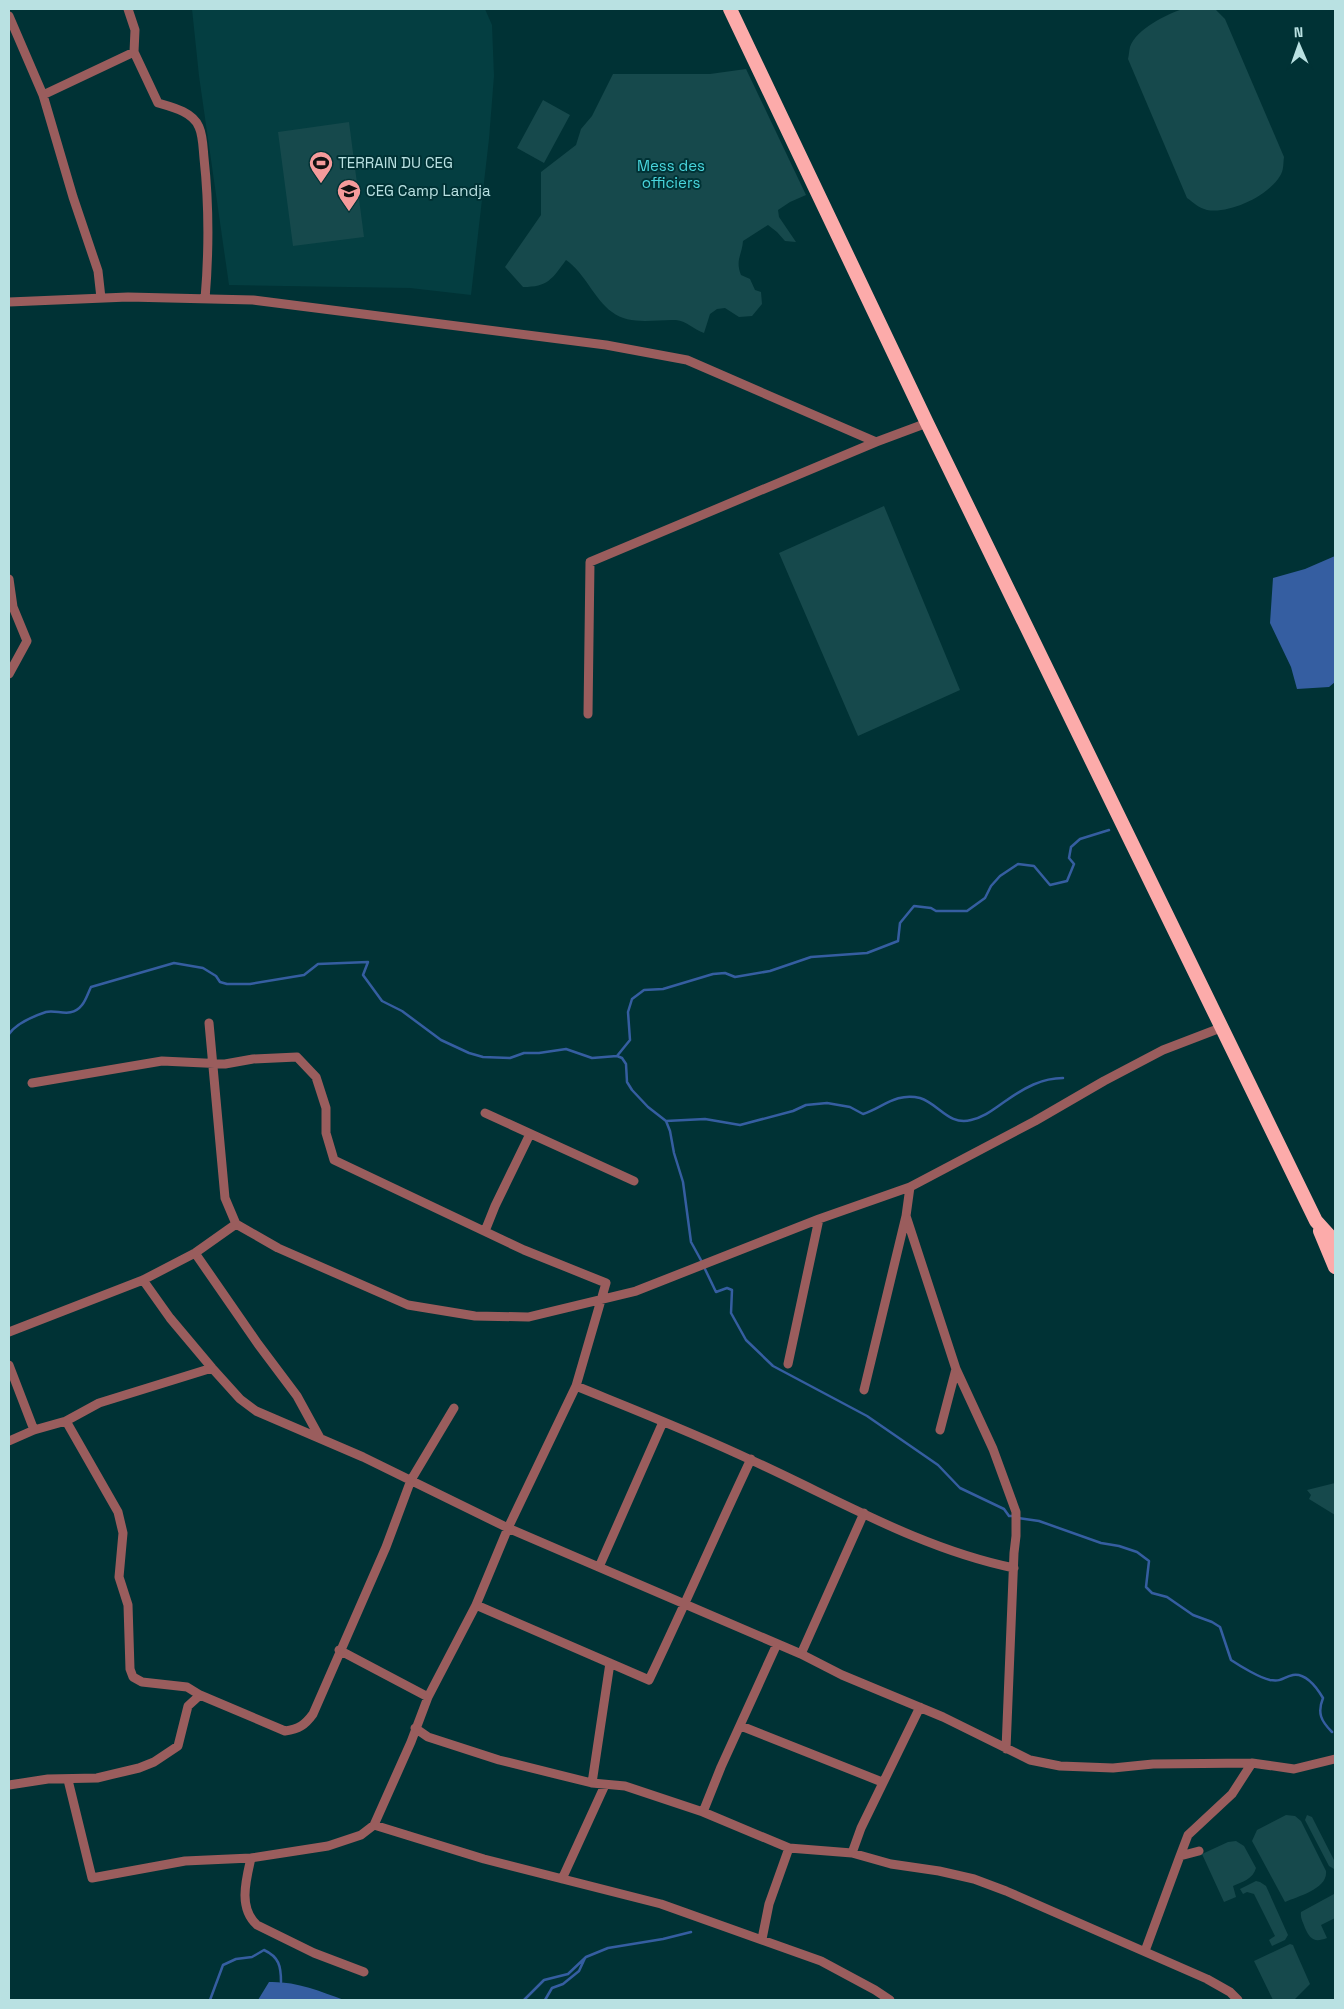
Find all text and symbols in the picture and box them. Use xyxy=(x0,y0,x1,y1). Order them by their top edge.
north arrow xyxy=(1274,20,1324,70)
text: N xyxy=(1294,23,1304,41)
sports icon: TERRAIN DU CEG xyxy=(308,150,334,184)
place label: TERRAIN DU CEG xyxy=(338,153,453,172)
park label: Mess des officiers xyxy=(637,156,705,192)
school or university icon: CEG Camp Landja xyxy=(336,178,362,212)
place label: CEG Camp Landja xyxy=(366,181,491,200)

